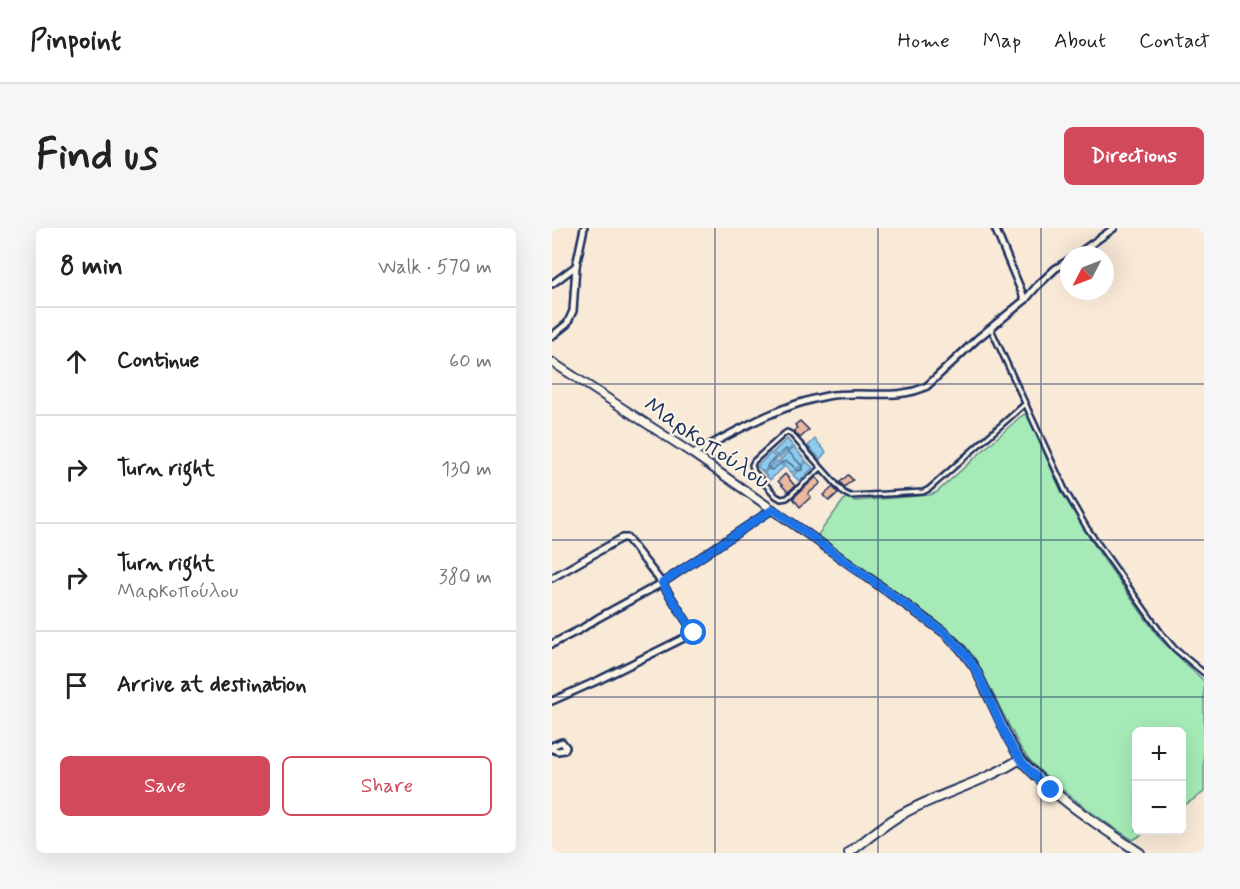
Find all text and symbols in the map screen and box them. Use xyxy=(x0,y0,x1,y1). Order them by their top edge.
text: Pinpoint xyxy=(30,23,121,60)
text: Home xyxy=(898,27,950,55)
text: Map xyxy=(983,27,1021,55)
text: About xyxy=(1054,27,1106,55)
text: Contact xyxy=(1139,27,1210,55)
button: Directions xyxy=(1064,127,1204,185)
text: Find us xyxy=(36,129,158,184)
north arrow xyxy=(1060,246,1114,300)
text: 8 min xyxy=(60,250,123,284)
text: Walk · 570 m xyxy=(378,254,492,281)
icon: ahead xyxy=(60,345,93,378)
text: Continue xyxy=(117,347,199,375)
text: 60 m xyxy=(449,348,492,375)
street label: Μαρκοπούλου xyxy=(637,390,775,497)
icon: right xyxy=(60,453,93,486)
text: Turn right xyxy=(117,455,215,483)
text: 130 m xyxy=(441,456,492,483)
text: Turn right xyxy=(117,550,215,578)
icon: right xyxy=(60,561,93,594)
text: 380 m xyxy=(439,564,492,591)
text: Μαρκοπούλου xyxy=(117,578,238,605)
route start xyxy=(680,619,706,645)
icon: arrive xyxy=(60,669,93,702)
text: Arrive at destination xyxy=(117,671,307,699)
map controls xyxy=(1132,727,1186,835)
button: + xyxy=(1132,727,1186,781)
button: Save xyxy=(60,756,270,816)
button: Share xyxy=(282,756,492,816)
route end xyxy=(1037,776,1063,802)
button: − xyxy=(1132,781,1186,835)

